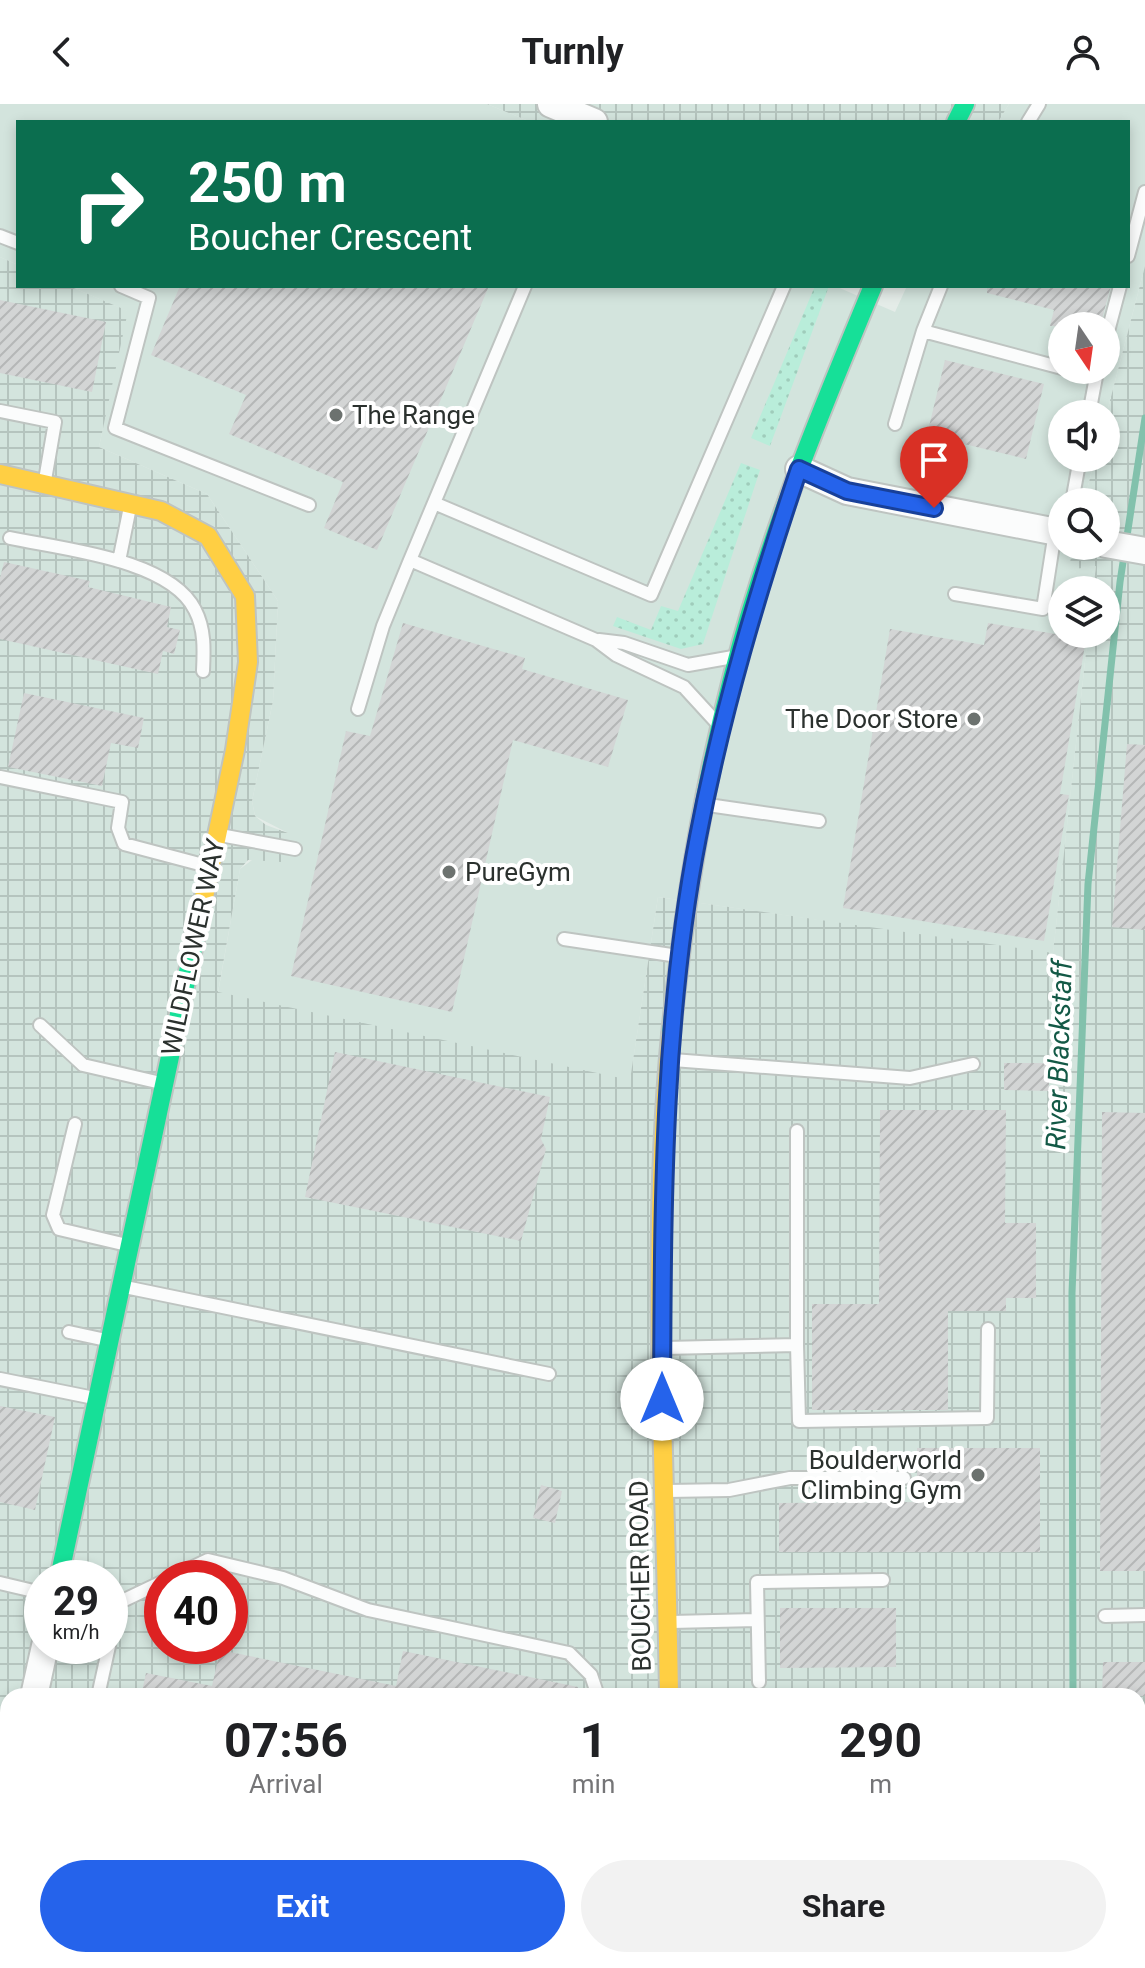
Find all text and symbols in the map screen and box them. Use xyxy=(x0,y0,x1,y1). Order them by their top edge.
icon: back xyxy=(40,30,84,74)
icon: person xyxy=(1061,30,1105,74)
text: Turnly xyxy=(521,31,624,73)
text: 250 m xyxy=(188,150,347,216)
icon: right xyxy=(56,152,160,256)
text: Boucher Crescent xyxy=(188,217,472,259)
north arrow xyxy=(1048,312,1120,384)
map controls xyxy=(1048,312,1120,648)
place label: The Range xyxy=(352,400,475,430)
button: sound xyxy=(1048,400,1120,472)
marker: The Range xyxy=(327,406,345,424)
pin xyxy=(900,426,968,508)
icon: arrive xyxy=(912,438,956,482)
button: search xyxy=(1048,488,1120,560)
button: layers xyxy=(1048,576,1120,648)
place label: The Door Store xyxy=(785,704,958,734)
marker: The Door Store xyxy=(965,710,983,728)
street label: WILDFLOWER WAY xyxy=(155,835,231,1058)
place label: PureGym xyxy=(465,857,571,887)
marker: PureGym xyxy=(440,863,458,881)
water label: River Blackstaff xyxy=(1039,957,1079,1150)
position arrow xyxy=(620,1357,704,1441)
place label: Boulderworld Climbing Gym xyxy=(800,1445,962,1505)
marker: Boulderworld Climbing Gym xyxy=(969,1466,987,1484)
street label: BOUCHER ROAD xyxy=(623,1480,657,1672)
speed limit sign: 40 xyxy=(144,1560,248,1664)
text: 29 xyxy=(53,1578,99,1625)
text: km/h xyxy=(53,1620,99,1644)
text: 07:56 xyxy=(224,1712,348,1769)
text: 1 xyxy=(580,1712,607,1769)
text: 290 xyxy=(839,1712,922,1769)
text: Arrival xyxy=(249,1769,323,1799)
text: min xyxy=(572,1769,615,1799)
text: m xyxy=(869,1769,892,1799)
button: Exit xyxy=(40,1860,565,1952)
button: Share xyxy=(581,1860,1106,1952)

